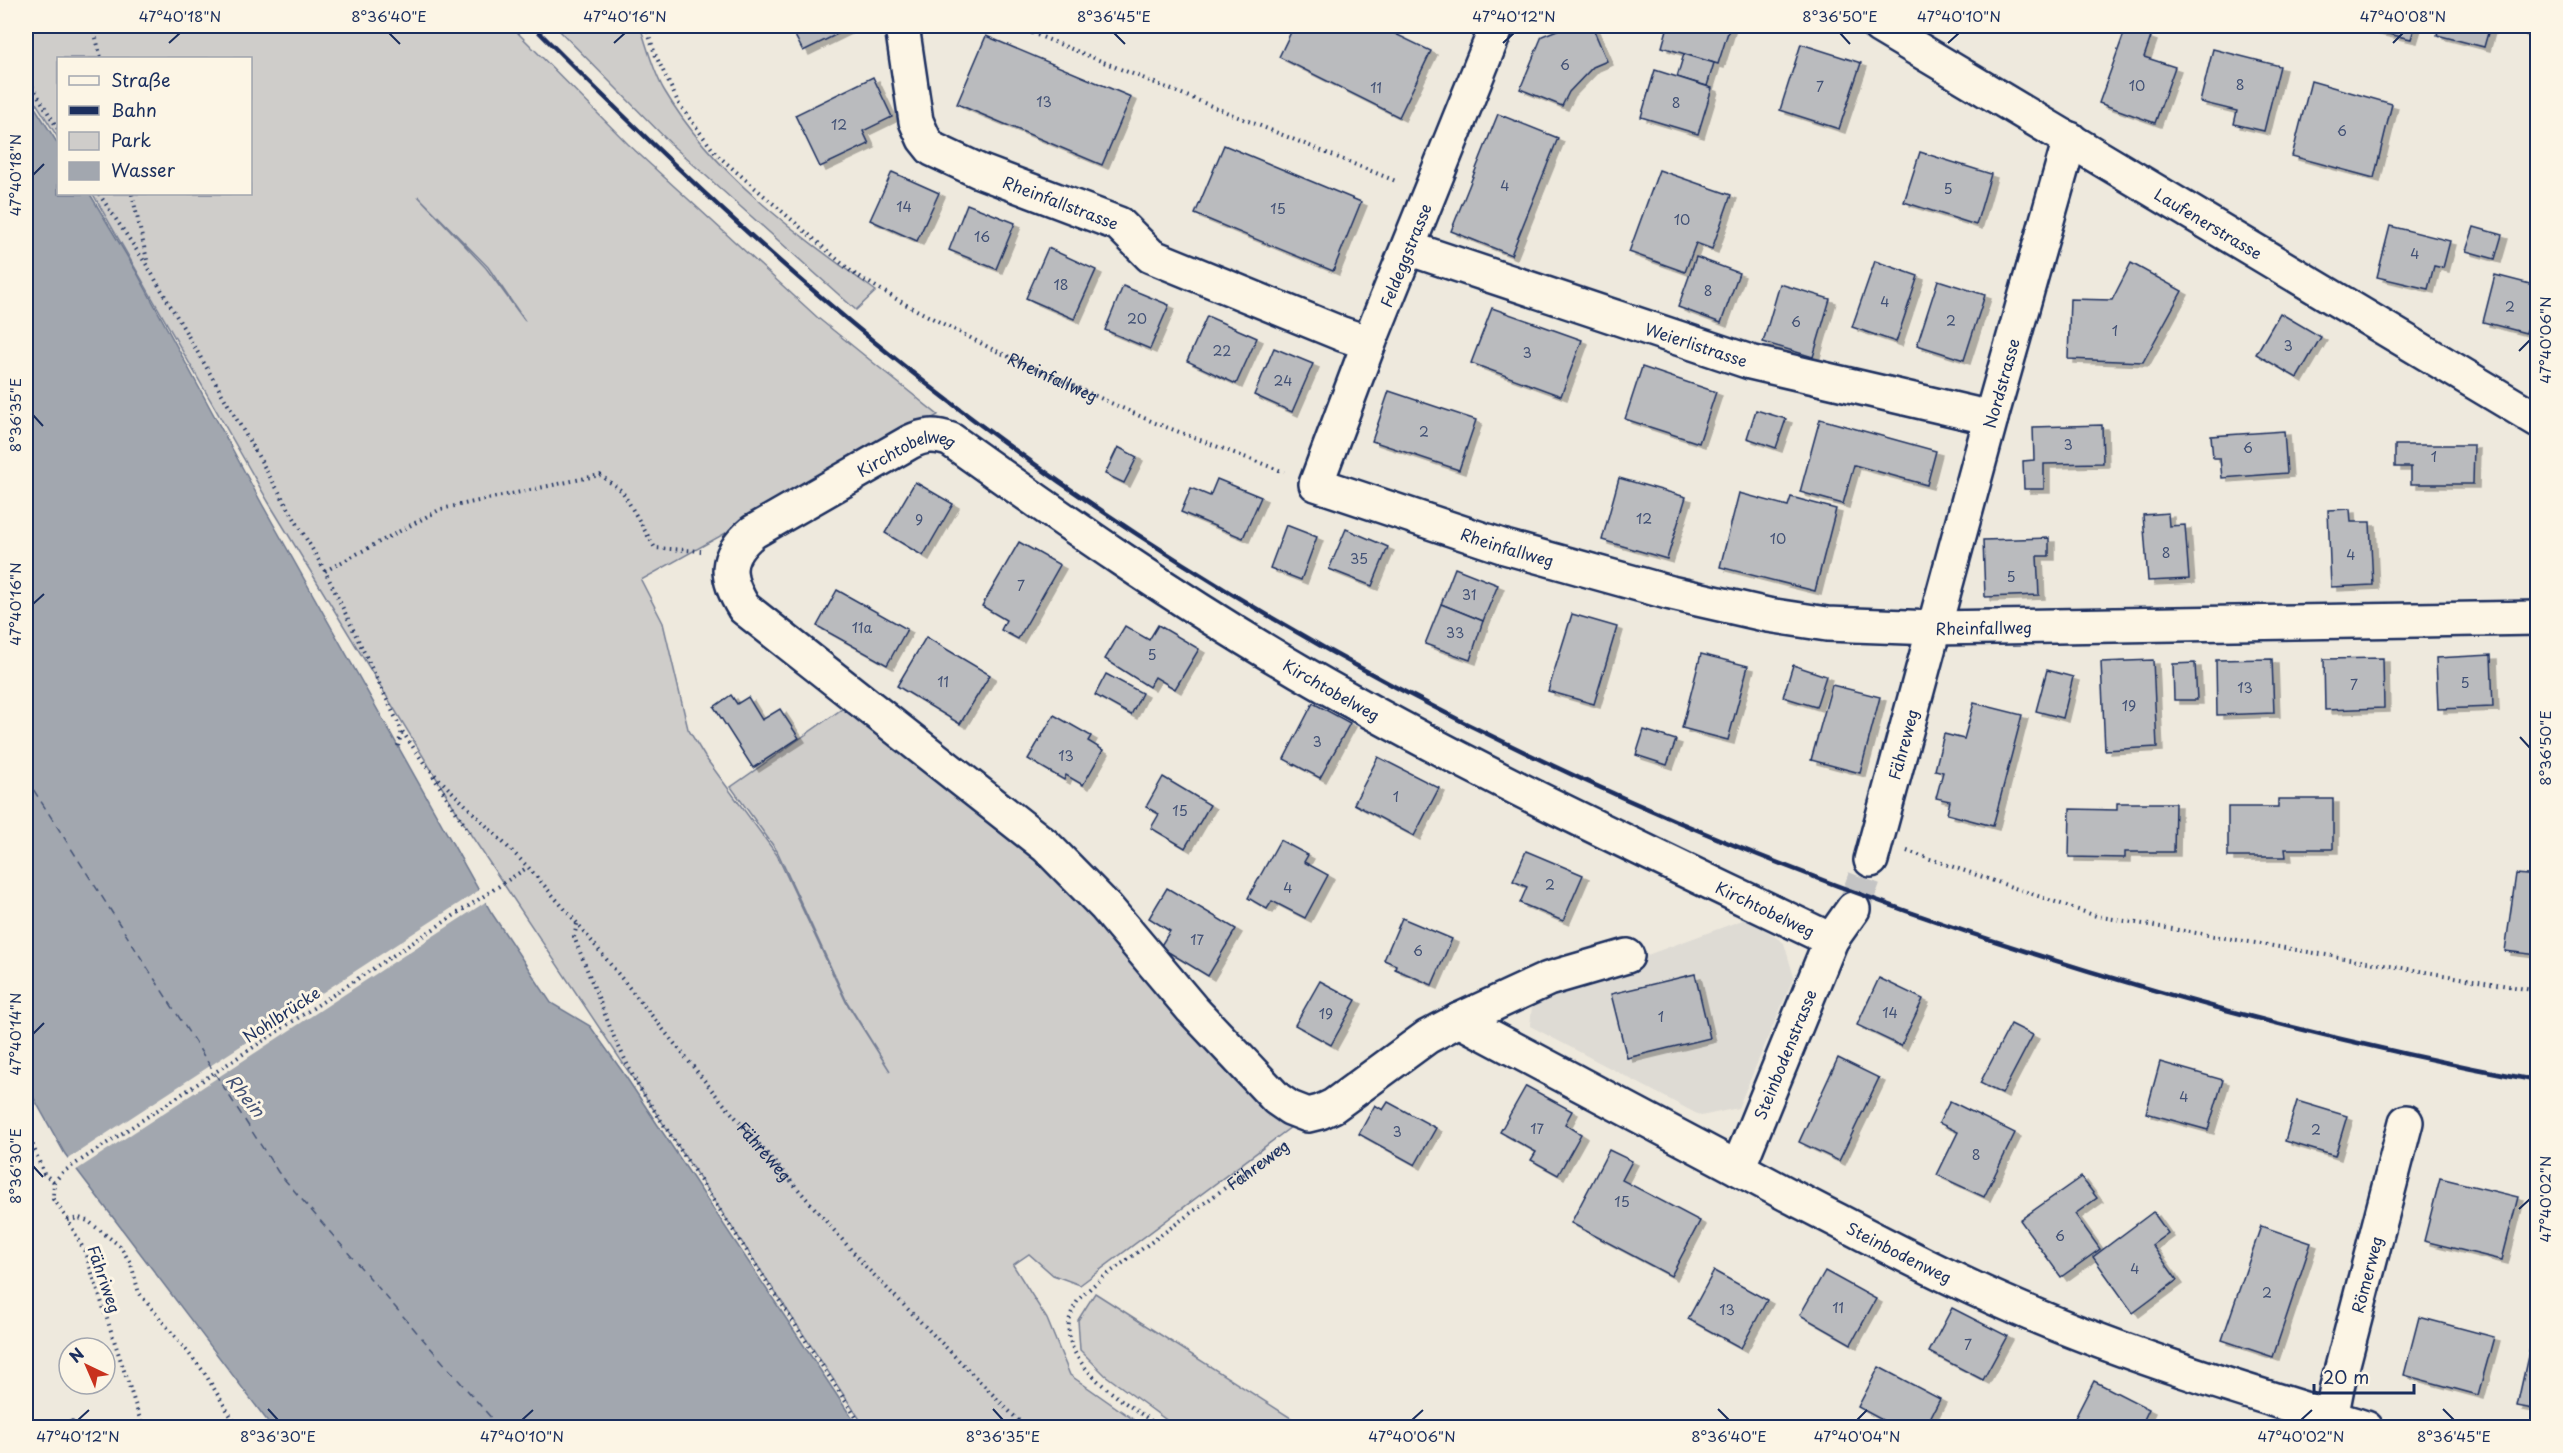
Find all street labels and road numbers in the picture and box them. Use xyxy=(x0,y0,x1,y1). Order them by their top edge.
street label: Rheinfallstrasse xyxy=(1000,169,1122,235)
street label: Laufenerstrasse xyxy=(2150,181,2267,265)
street label: Feldeggstrasse xyxy=(1373,199,1437,311)
street label: Weierlistrasse xyxy=(1642,316,1751,372)
street label: Nordstrasse xyxy=(1977,335,2025,431)
street label: Rheinfallweg xyxy=(1004,346,1102,408)
street label: Kirchtobelweg xyxy=(852,424,962,482)
street label: Rheinfallweg xyxy=(1458,521,1557,572)
street label: Rheinfallweg xyxy=(1935,614,2032,640)
street label: Kirchtobelweg xyxy=(1279,652,1385,726)
street label: Fähreweg xyxy=(1881,706,1924,782)
street label: Kirchtobelweg xyxy=(1712,875,1819,943)
street label: Nohlbrücke xyxy=(238,980,324,1048)
street label: Steinbodenstrasse xyxy=(1747,985,1822,1123)
street label: Fähreweg xyxy=(732,1116,798,1186)
street label: Fähreweg xyxy=(1221,1133,1294,1195)
street label: Steinbodenweg xyxy=(1843,1215,1956,1289)
street label: Römerweg xyxy=(2345,1233,2388,1316)
street label: Fähriweg xyxy=(82,1242,128,1316)

